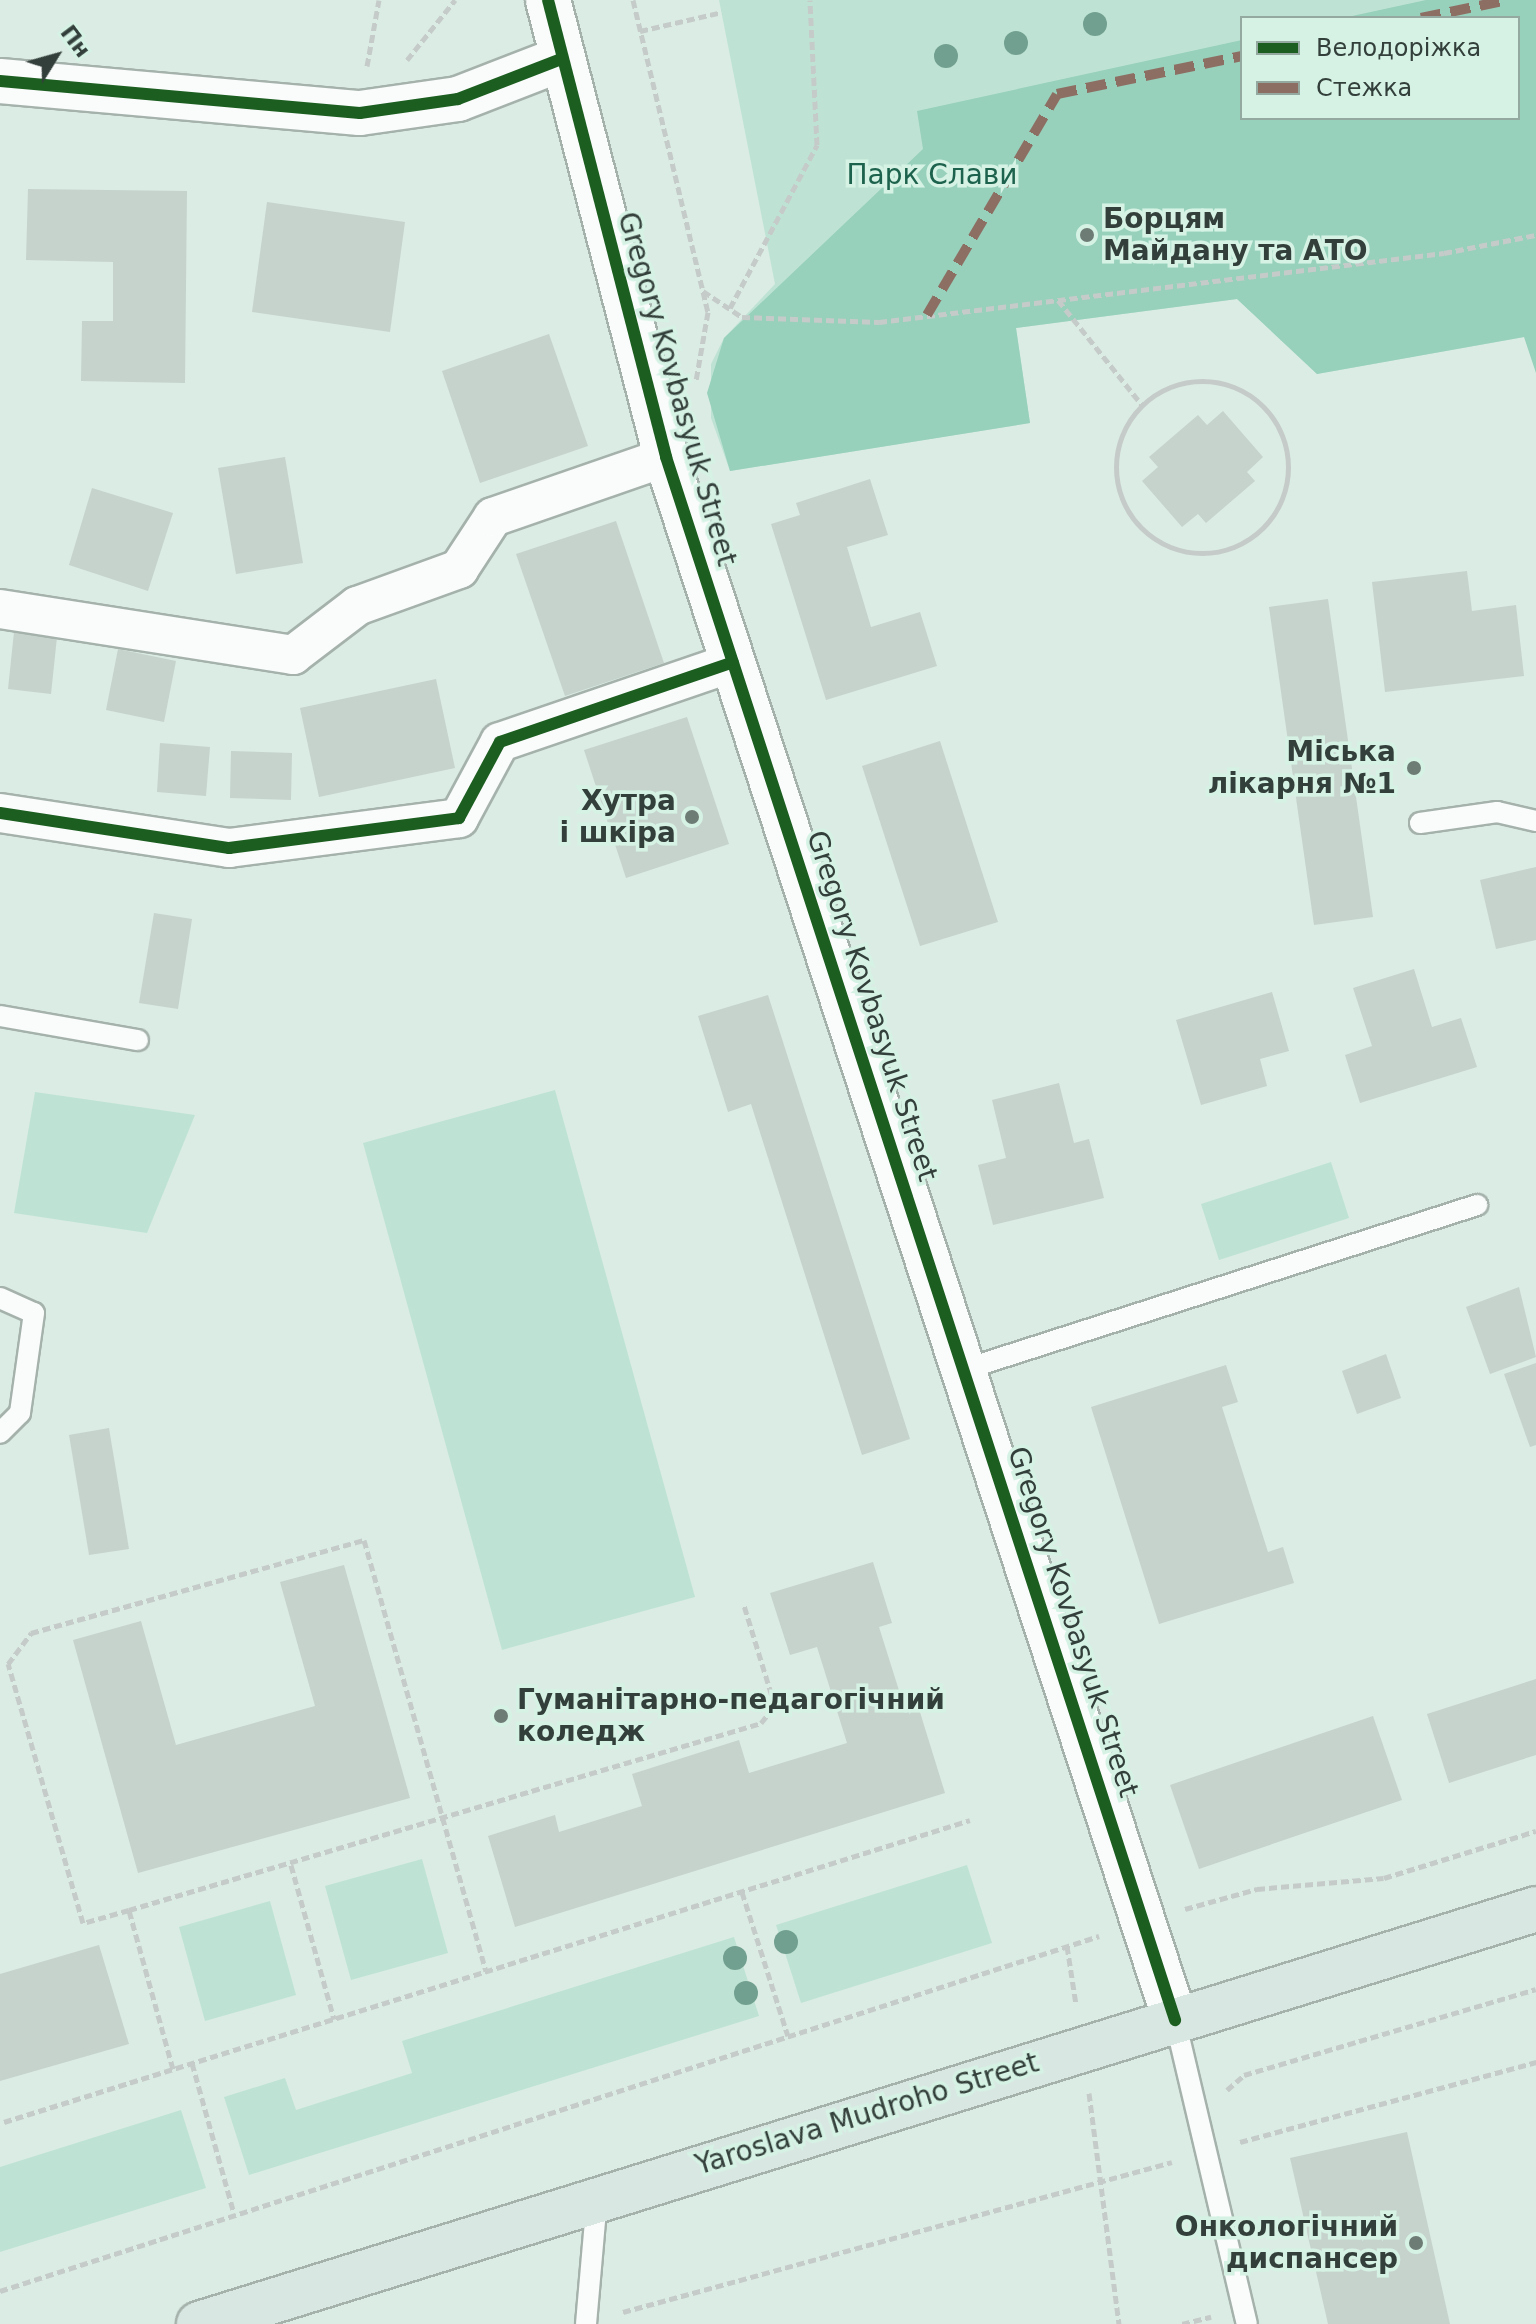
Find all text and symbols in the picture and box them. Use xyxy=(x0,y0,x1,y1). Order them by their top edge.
north arrow xyxy=(16,16,96,96)
legend xyxy=(1240,16,1520,120)
text: Пн xyxy=(55,20,96,62)
text: Велодоріжка xyxy=(1316,34,1481,62)
text: Стежка xyxy=(1316,74,1412,102)
park label: Парк Слави xyxy=(846,158,1018,192)
place label: Борцям Майдану та АТО xyxy=(1103,202,1368,268)
street label: Gregory Kovbasyuk Street xyxy=(610,208,744,570)
marker: Борцям Майдану та АТО xyxy=(1078,226,1096,244)
place label: Міська лікарня №1 xyxy=(1208,735,1396,801)
marker: Міська лікарня №1 xyxy=(1403,757,1425,779)
place label: Хутра і шкіра xyxy=(559,784,676,850)
marker: Хутра і шкіра xyxy=(683,808,701,826)
street label: Gregory Kovbasyuk Street xyxy=(799,827,945,1185)
street label: Gregory Kovbasyuk Street xyxy=(1000,1443,1146,1801)
place label: Гуманітарно-педагогічний коледж xyxy=(517,1683,945,1749)
marker: Гуманітарно-педагогічний коледж xyxy=(492,1707,510,1725)
street label: Yaroslava Mudroho Street xyxy=(691,2046,1043,2182)
place label: Онкологічний диспансер xyxy=(1175,2210,1398,2276)
marker: Онкологічний диспансер xyxy=(1405,2232,1427,2254)

